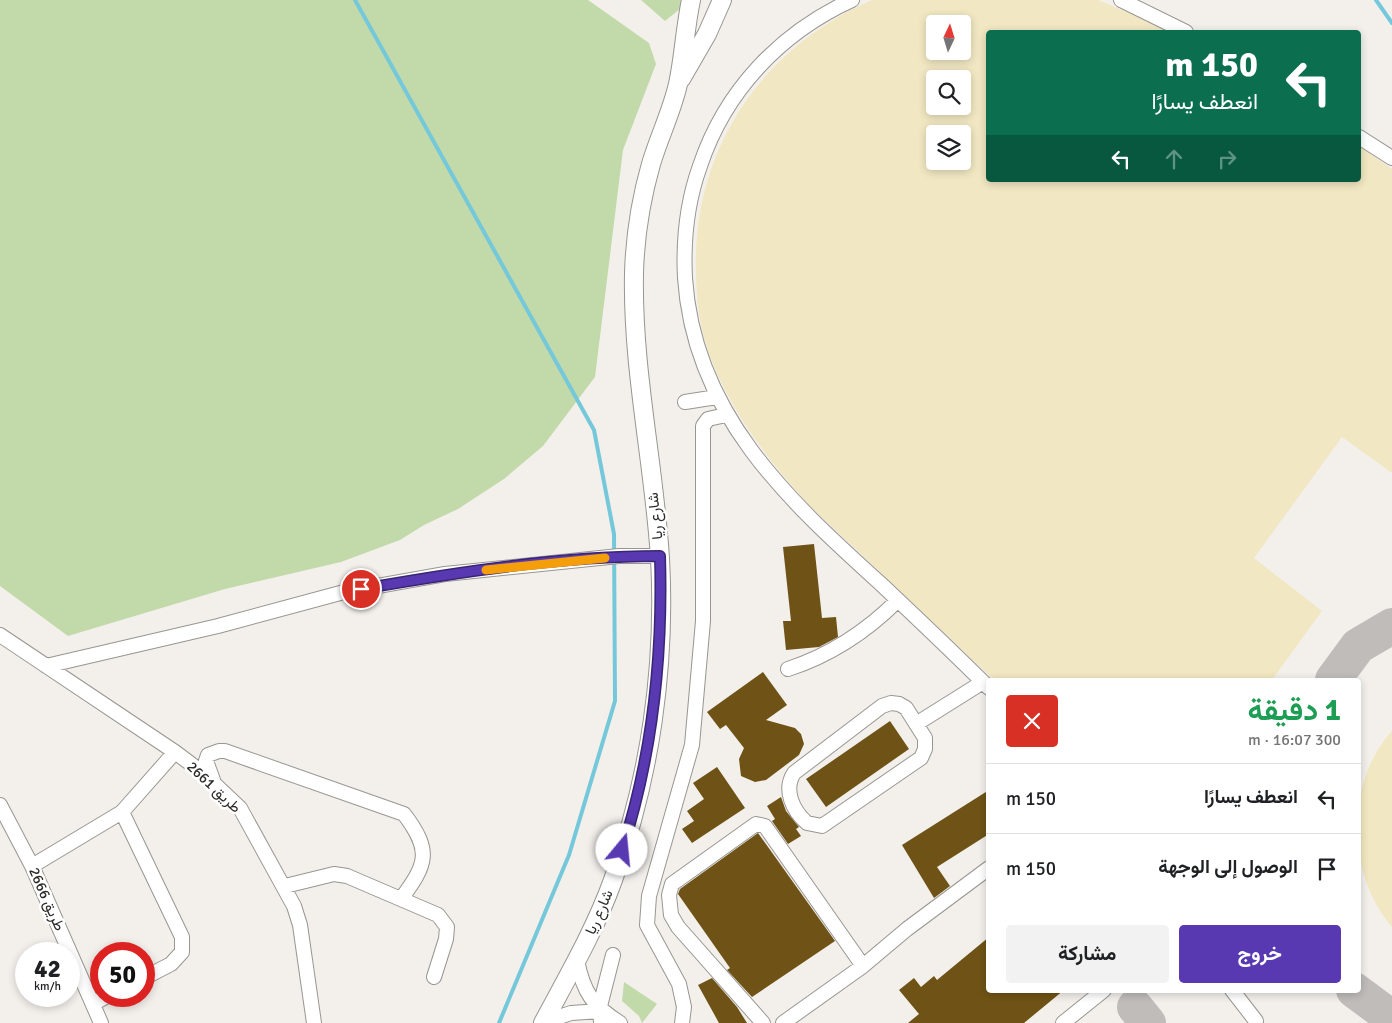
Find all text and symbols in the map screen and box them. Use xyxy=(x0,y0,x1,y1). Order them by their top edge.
north arrow xyxy=(926,15,971,60)
map controls xyxy=(926,15,971,170)
text: 150 m xyxy=(1165,43,1258,86)
icon: left xyxy=(1276,50,1341,115)
button: search xyxy=(926,70,971,115)
text: انعطف يسارًا xyxy=(1152,88,1258,115)
button: layers xyxy=(926,125,971,170)
icon: left xyxy=(1107,145,1135,173)
icon: ahead xyxy=(1160,145,1188,173)
icon: right xyxy=(1213,145,1241,173)
street label: شارع ريا xyxy=(644,491,668,540)
pin xyxy=(340,568,382,610)
icon: arrive xyxy=(347,575,375,603)
text: 1 دقيقة xyxy=(1247,692,1341,729)
button: close xyxy=(1006,695,1058,747)
text: 300 m · 16:07 xyxy=(1248,730,1341,750)
street label: طريق 2661 xyxy=(182,757,245,817)
text: انعطف يسارًا xyxy=(1204,785,1298,809)
icon: left xyxy=(1313,785,1341,813)
text: 150 m xyxy=(1006,787,1056,811)
position arrow xyxy=(595,823,647,875)
text: الوصول إلى الوجهة xyxy=(1158,855,1298,879)
icon: arrive xyxy=(1313,855,1341,883)
text: 150 m xyxy=(1006,857,1056,881)
street label: طريق 2666 xyxy=(24,865,69,934)
street label: شارع ريا xyxy=(581,887,619,938)
button: مشاركة xyxy=(1006,925,1169,983)
button: خروج xyxy=(1179,925,1341,983)
speed limit sign: 50 xyxy=(90,942,155,1007)
text: 42 xyxy=(34,953,61,984)
text: km/h xyxy=(34,979,61,994)

